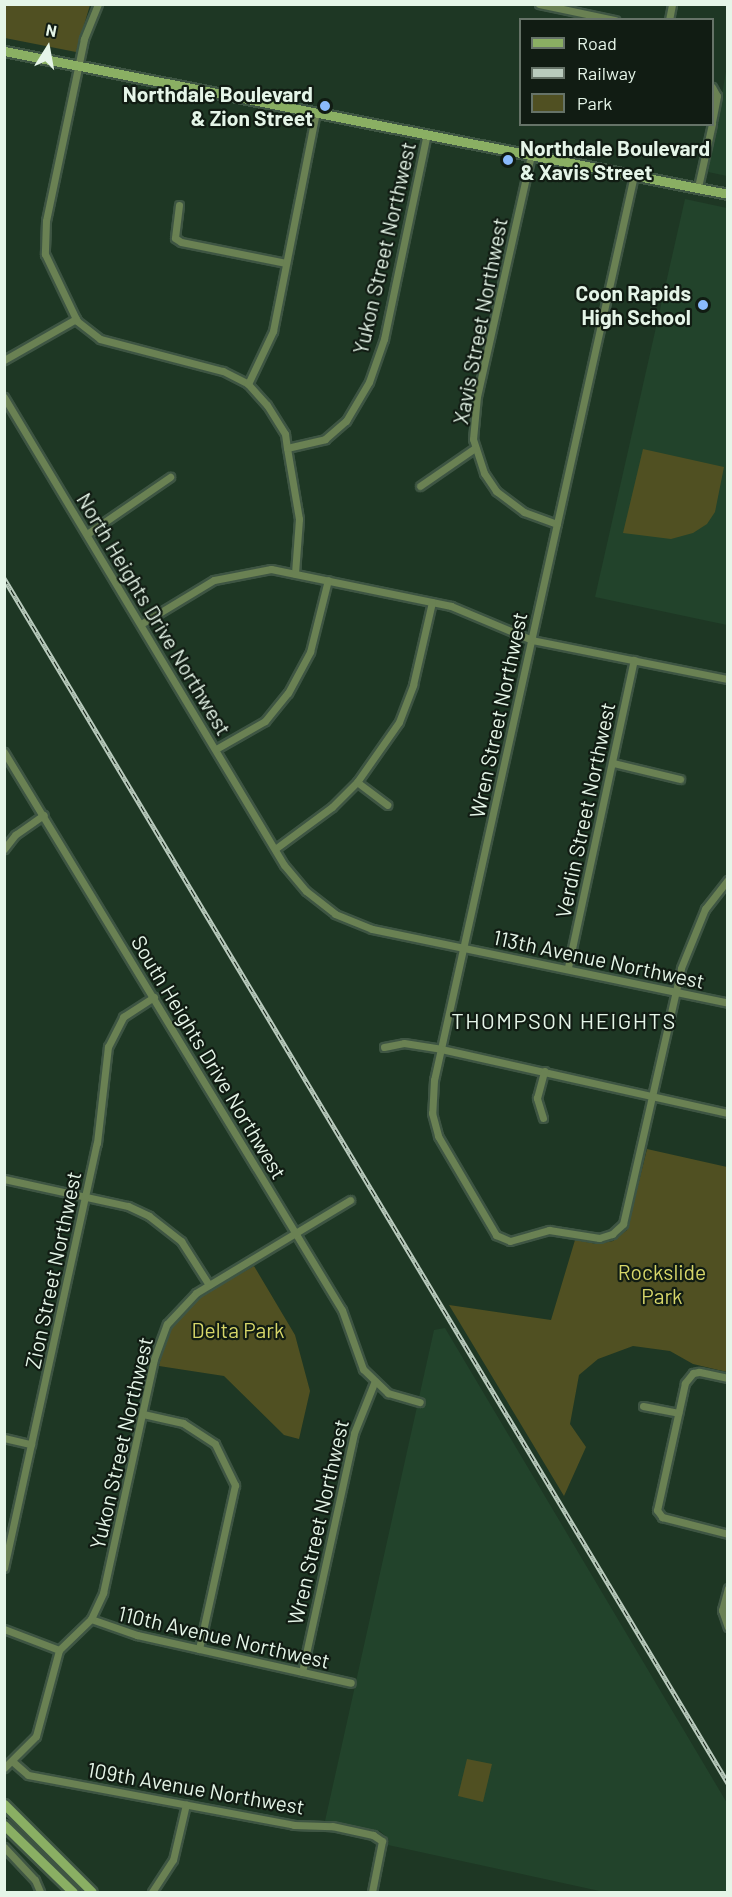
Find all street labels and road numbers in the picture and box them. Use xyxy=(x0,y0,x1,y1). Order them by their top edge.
street label: Yukon Street Northwest xyxy=(347,139,421,357)
street label: Xavis Street Northwest xyxy=(448,216,512,426)
street label: North Heights Drive Northwest xyxy=(72,488,236,740)
street label: Wren Street Northwest xyxy=(464,610,532,820)
street label: Verdin Street Northwest xyxy=(550,700,620,920)
street label: 113th Avenue Northwest xyxy=(491,924,707,994)
street label: South Heights Drive Northwest xyxy=(126,931,292,1183)
street label: Zion Street Northwest xyxy=(20,1169,86,1371)
street label: Yukon Street Northwest xyxy=(84,1334,158,1552)
street label: Wren Street Northwest xyxy=(282,1417,354,1627)
street label: 110th Avenue Northwest xyxy=(116,1600,332,1674)
street label: 109th Avenue Northwest xyxy=(85,1756,307,1820)

